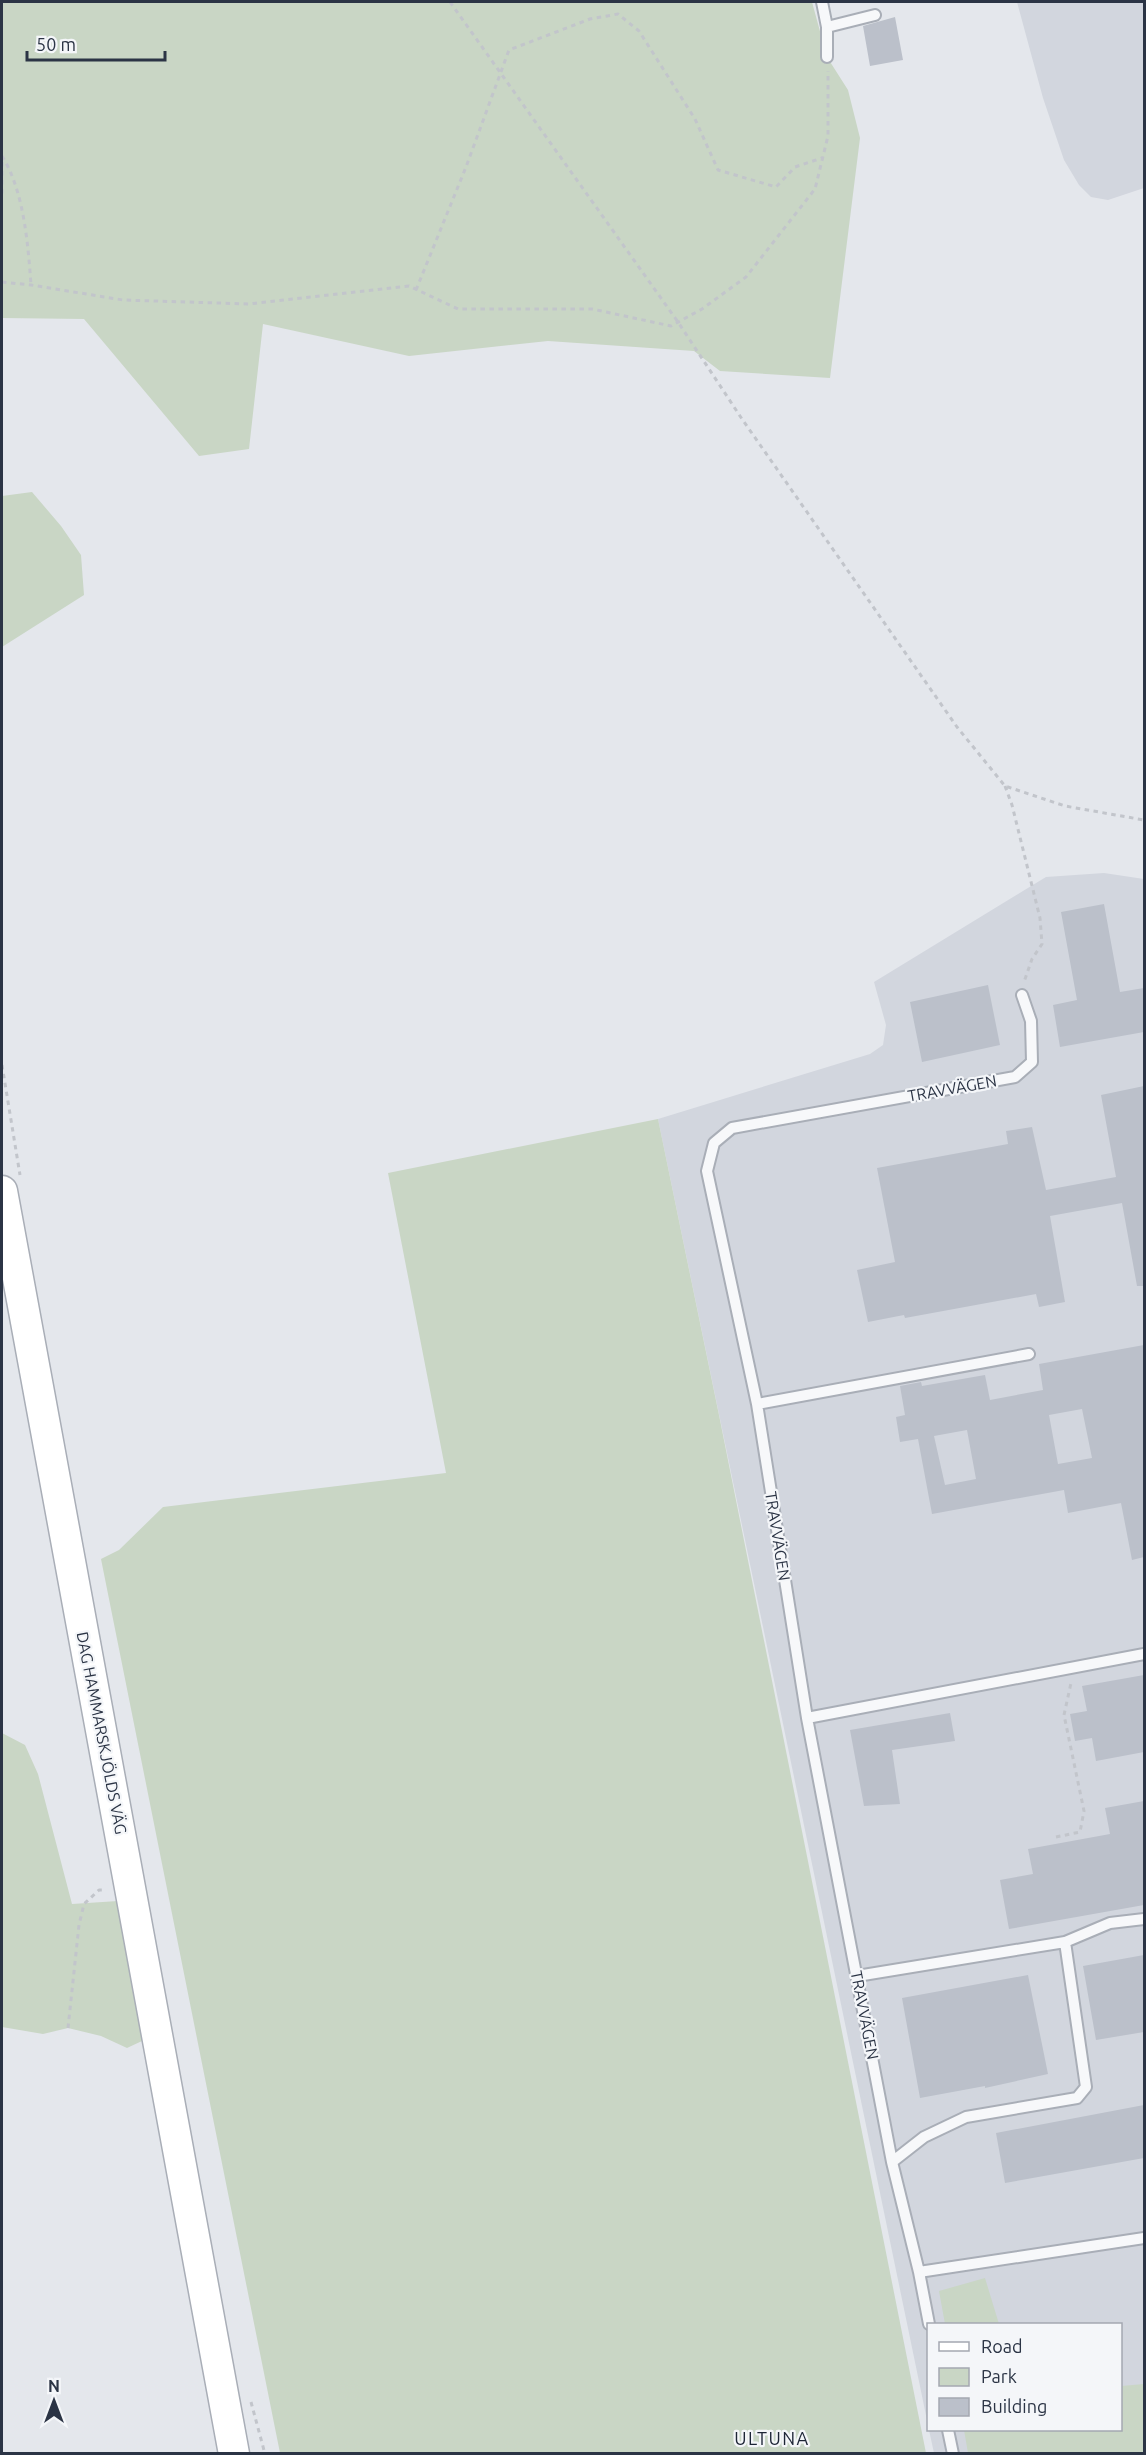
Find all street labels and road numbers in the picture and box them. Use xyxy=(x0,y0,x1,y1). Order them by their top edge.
street label: TRAVVÄGEN xyxy=(906,1071,998,1105)
street label: TRAVVÄGEN xyxy=(762,1490,794,1582)
street label: DAG HAMMARSKJÖLDS VÄG xyxy=(74,1630,130,1836)
street label: TRAVVÄGEN xyxy=(848,1969,882,2061)

